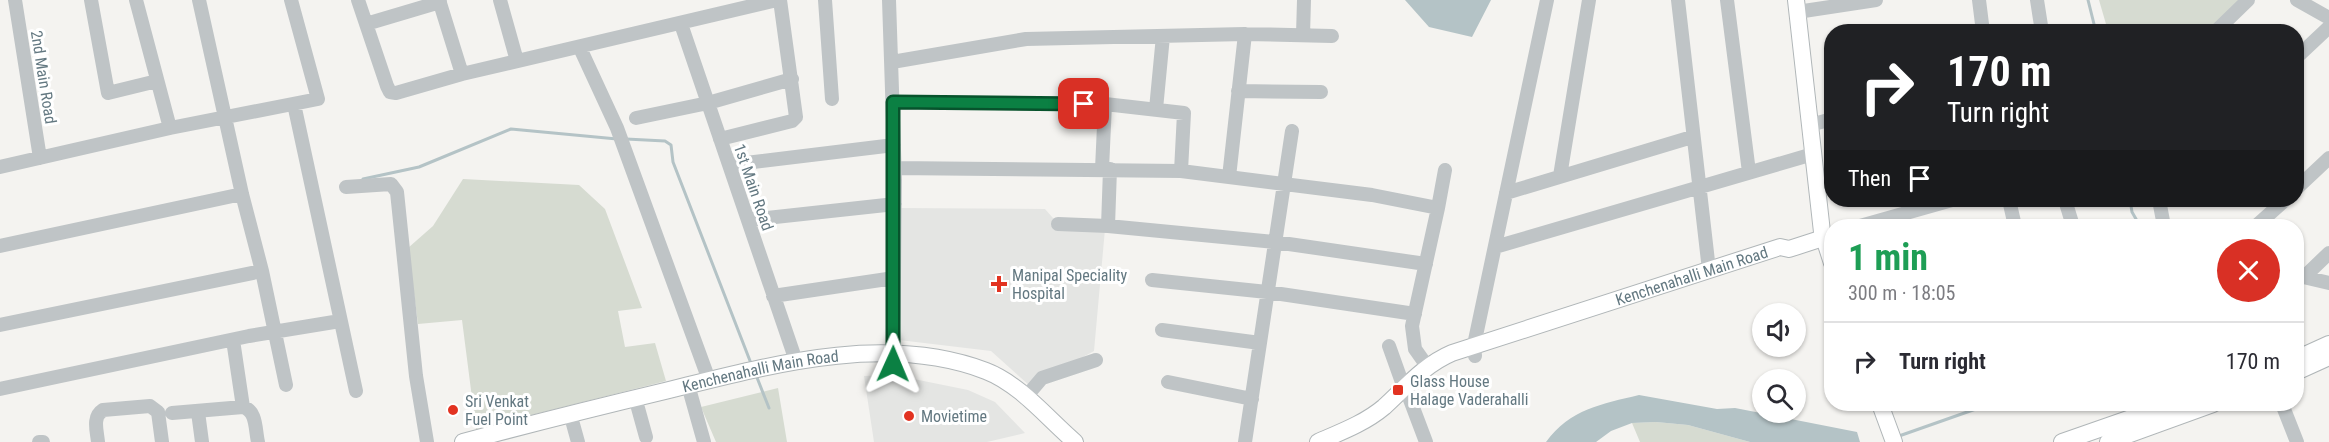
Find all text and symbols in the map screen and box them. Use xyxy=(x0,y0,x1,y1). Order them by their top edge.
street label: 2nd Main Road xyxy=(27,29,60,125)
text: 170 m xyxy=(1947,47,2052,96)
icon: right xyxy=(1848,48,1926,126)
pin xyxy=(1058,78,1109,129)
icon: arrive xyxy=(1067,87,1100,120)
text: Turn right xyxy=(1947,97,2049,129)
street label: 1st Main Road xyxy=(730,141,777,233)
icon: arrive xyxy=(1903,162,1936,195)
text: Then xyxy=(1848,166,1891,191)
text: 1 min xyxy=(1848,237,1928,279)
button: close xyxy=(2217,239,2280,302)
street label: Kenchenahalli Main Road xyxy=(1613,243,1770,310)
place label: Manipal Speciality Hospital xyxy=(1012,266,1128,303)
marker: Manipal Speciality Hospital xyxy=(990,275,1008,293)
text: 300 m · 18:05 xyxy=(1848,281,1955,305)
map controls xyxy=(1752,303,1806,423)
button: sound xyxy=(1752,303,1806,357)
position arrow xyxy=(861,332,925,396)
icon: right xyxy=(1848,345,1881,378)
street label: Kenchenahalli Main Road xyxy=(680,347,839,396)
text: Turn right xyxy=(1899,349,1986,374)
text: 170 m xyxy=(2226,349,2280,374)
button: search xyxy=(1752,369,1806,423)
place label: Glass House Halage Vaderahalli xyxy=(1410,372,1528,409)
marker: Glass House Halage Vaderahalli xyxy=(1391,383,1405,397)
place label: Sri Venkat Fuel Point xyxy=(465,392,529,429)
marker: Sri Venkat Fuel Point xyxy=(446,403,460,417)
place label: Movietime xyxy=(921,407,987,426)
marker: Movietime xyxy=(902,409,916,423)

